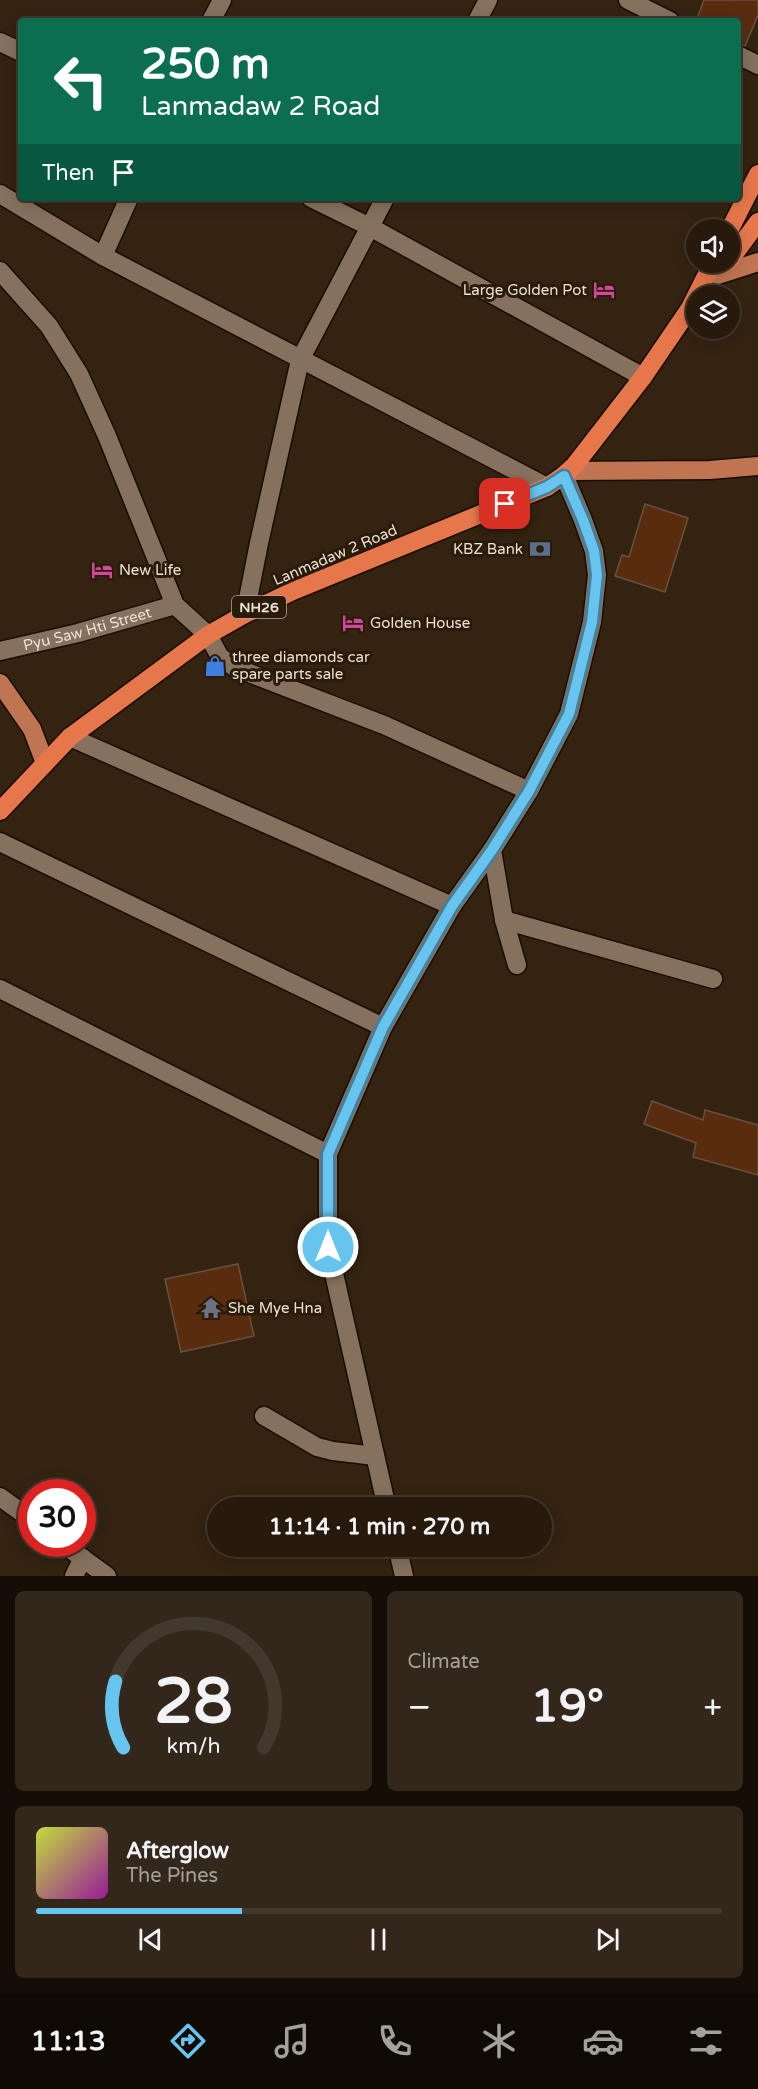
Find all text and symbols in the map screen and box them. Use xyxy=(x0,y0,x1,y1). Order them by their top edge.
text: 250 m xyxy=(141,39,270,90)
icon: left xyxy=(42,42,120,120)
text: Lanmadaw 2 Road xyxy=(141,90,380,123)
icon: arrive xyxy=(107,156,140,189)
text: Then xyxy=(42,160,95,186)
map controls xyxy=(686,219,740,339)
button: sound xyxy=(686,219,740,273)
hotel icon: Large Golden Pot xyxy=(592,278,616,302)
place label: Large Golden Pot xyxy=(463,281,587,299)
button: layers xyxy=(686,285,740,339)
pin xyxy=(479,478,530,529)
icon: arrive xyxy=(488,487,521,520)
street label: Lanmadaw 2 Road xyxy=(270,521,400,589)
bank icon: KBZ Bank xyxy=(528,537,552,561)
place label: KBZ Bank xyxy=(453,540,523,558)
hotel icon: New Life xyxy=(90,558,114,582)
place label: New Life xyxy=(119,561,181,579)
road number: NH26 xyxy=(232,596,286,618)
street label: Pyu Saw Hti Street xyxy=(21,603,154,654)
hotel icon: Golden House xyxy=(341,611,365,635)
place label: Golden House xyxy=(370,614,470,632)
place label: three diamonds car spare parts sale xyxy=(232,648,370,683)
shop icon: three diamonds car spare parts sale xyxy=(203,654,227,678)
position arrow xyxy=(296,1215,360,1279)
temple icon: She Mye Hna xyxy=(199,1296,223,1320)
place label: She Mye Hna xyxy=(228,1299,322,1317)
speed limit sign: 30 xyxy=(18,1479,96,1557)
text: 11:14 · 1 min · 270 m xyxy=(269,1514,490,1540)
text: Climate xyxy=(408,1650,480,1674)
text: 28 xyxy=(154,1665,232,1740)
text: 19° xyxy=(530,1680,604,1734)
text: − xyxy=(408,1688,431,1727)
text: + xyxy=(703,1688,722,1727)
text: km/h xyxy=(166,1733,220,1759)
text: Afterglow xyxy=(126,1838,229,1864)
text: The Pines xyxy=(126,1864,218,1888)
icon: previous xyxy=(134,1923,167,1956)
icon: pause xyxy=(362,1923,395,1956)
icon: next xyxy=(591,1923,624,1956)
icon: directions xyxy=(167,2020,209,2062)
icon: music xyxy=(271,2020,313,2062)
icon: phone xyxy=(374,2020,416,2062)
icon: climate xyxy=(478,2020,520,2062)
icon: car xyxy=(582,2020,624,2062)
icon: filters xyxy=(685,2020,727,2062)
text: 11:13 xyxy=(31,2025,106,2058)

